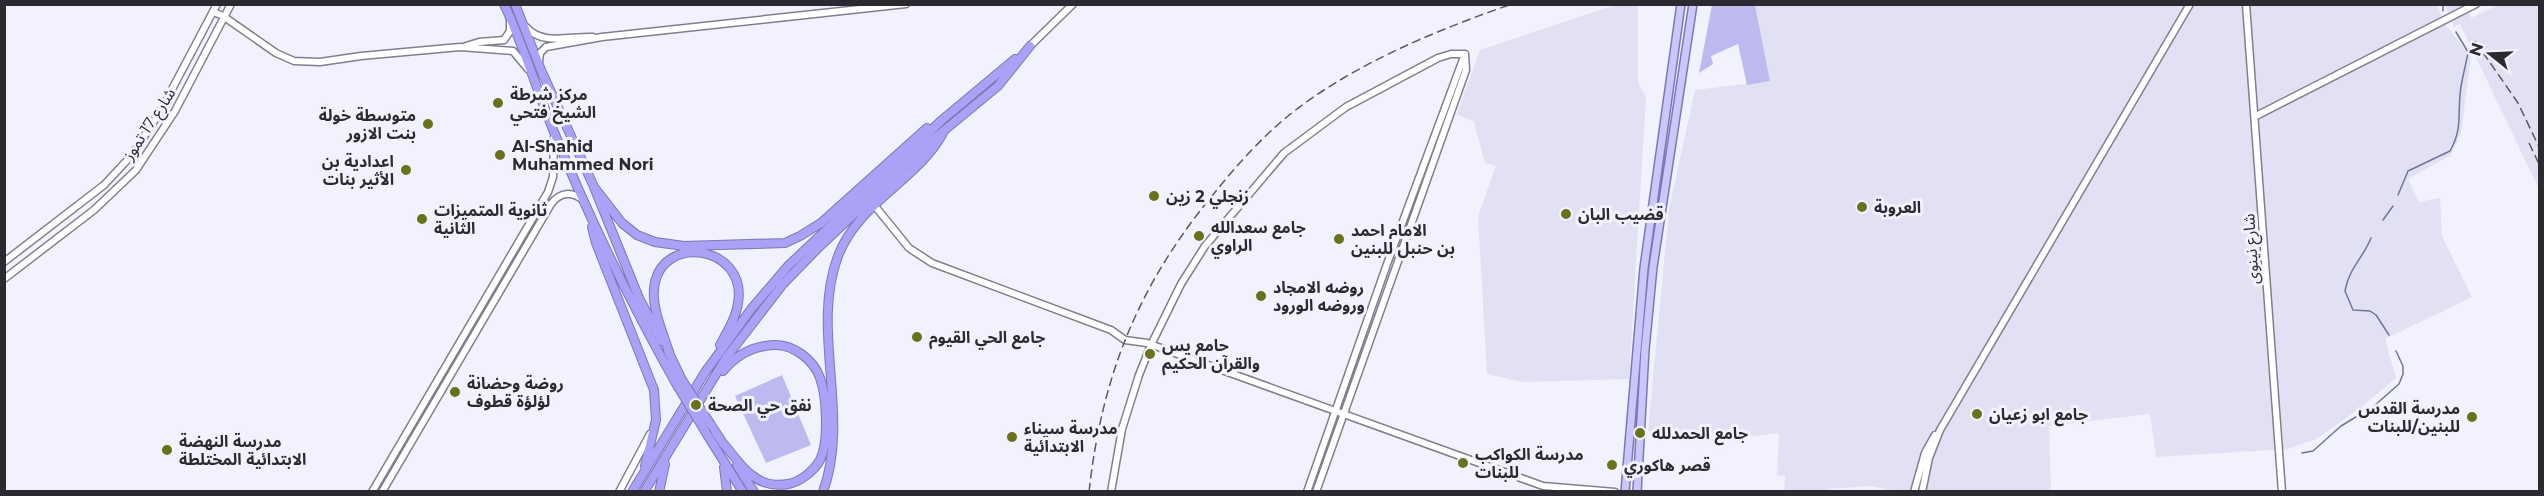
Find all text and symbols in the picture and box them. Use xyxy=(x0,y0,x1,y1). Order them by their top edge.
north arrow xyxy=(2460,24,2520,84)
text: N xyxy=(2465,40,2487,59)
street label: شارع 17 تموز xyxy=(118,84,182,166)
place label: مركز شرطة الشيخ فتحي xyxy=(510,85,596,125)
marker: مركز شرطة الشيخ فتحي xyxy=(491,96,505,110)
place label: متوسطة خولة بنت الازور xyxy=(319,106,416,143)
marker: متوسطة خولة بنت الازور xyxy=(421,117,435,131)
place label: Al-Shahid Muhammed Nori xyxy=(511,137,654,174)
marker: Al-Shahid Muhammed Nori xyxy=(493,148,507,162)
place label: اعدادية بن الأثير بنات xyxy=(322,152,394,189)
marker: اعدادية بن الأثير بنات xyxy=(399,163,413,177)
place label: زنجلي 2 زين xyxy=(1166,187,1249,209)
marker: زنجلي 2 زين xyxy=(1147,189,1161,203)
place label: العروبة xyxy=(1874,198,1921,217)
marker: العروبة xyxy=(1855,200,1869,214)
place label: ثانوية المتميزات الثانية xyxy=(434,201,547,238)
place label: قضيب البان xyxy=(1578,205,1664,224)
marker: قضيب البان xyxy=(1559,207,1573,221)
marker: ثانوية المتميزات الثانية xyxy=(415,212,429,226)
street label: شارع نينوى xyxy=(2239,213,2266,285)
place label: جامع سعدالله الراوي xyxy=(1211,218,1306,258)
place label: الامام احمد بن حنبل للبنين xyxy=(1351,221,1455,258)
marker: جامع سعدالله الراوي xyxy=(1192,229,1206,243)
marker: الامام احمد بن حنبل للبنين xyxy=(1332,232,1346,246)
place label: روضه الامجاد وروضه الورود xyxy=(1273,278,1365,315)
marker: روضه الامجاد وروضه الورود xyxy=(1254,289,1268,303)
place label: جامع الحي القيوم xyxy=(929,328,1045,350)
marker: جامع الحي القيوم xyxy=(910,330,924,344)
place label: جامع يس والقرآن الحكيم xyxy=(1162,336,1260,376)
marker: جامع يس والقرآن الحكيم xyxy=(1143,347,1157,361)
place label: روضة وحضانة لؤلؤة قطوف xyxy=(467,374,564,411)
marker: روضة وحضانة لؤلؤة قطوف xyxy=(448,385,462,399)
place label: نفق حي الصحة xyxy=(708,396,812,418)
marker: نفق حي الصحة xyxy=(689,398,703,412)
place label: مدرسة القدس للبنين/للبنات xyxy=(2358,399,2460,436)
place label: جامع ابو زعیان xyxy=(1989,405,2088,427)
marker: جامع ابو زعیان xyxy=(1970,407,1984,421)
marker: مدرسة القدس للبنين/للبنات xyxy=(2465,410,2479,424)
place label: مدرسة سيناء الابتدائية xyxy=(1024,419,1118,456)
place label: جامع الحمدلله xyxy=(1652,424,1748,446)
marker: جامع الحمدلله xyxy=(1633,426,1647,440)
marker: مدرسة سيناء الابتدائية xyxy=(1005,430,1019,444)
place label: مدرسة النهضة الابتدائية المختلطة xyxy=(179,432,306,469)
marker: مدرسة النهضة الابتدائية المختلطة xyxy=(160,443,174,457)
place label: مدرسة الكواكب للبنات xyxy=(1475,445,1584,482)
marker: مدرسة الكواكب للبنات xyxy=(1456,456,1470,470)
place label: قصر هاكوري xyxy=(1624,456,1711,478)
marker: قصر هاكوري xyxy=(1605,458,1619,472)

